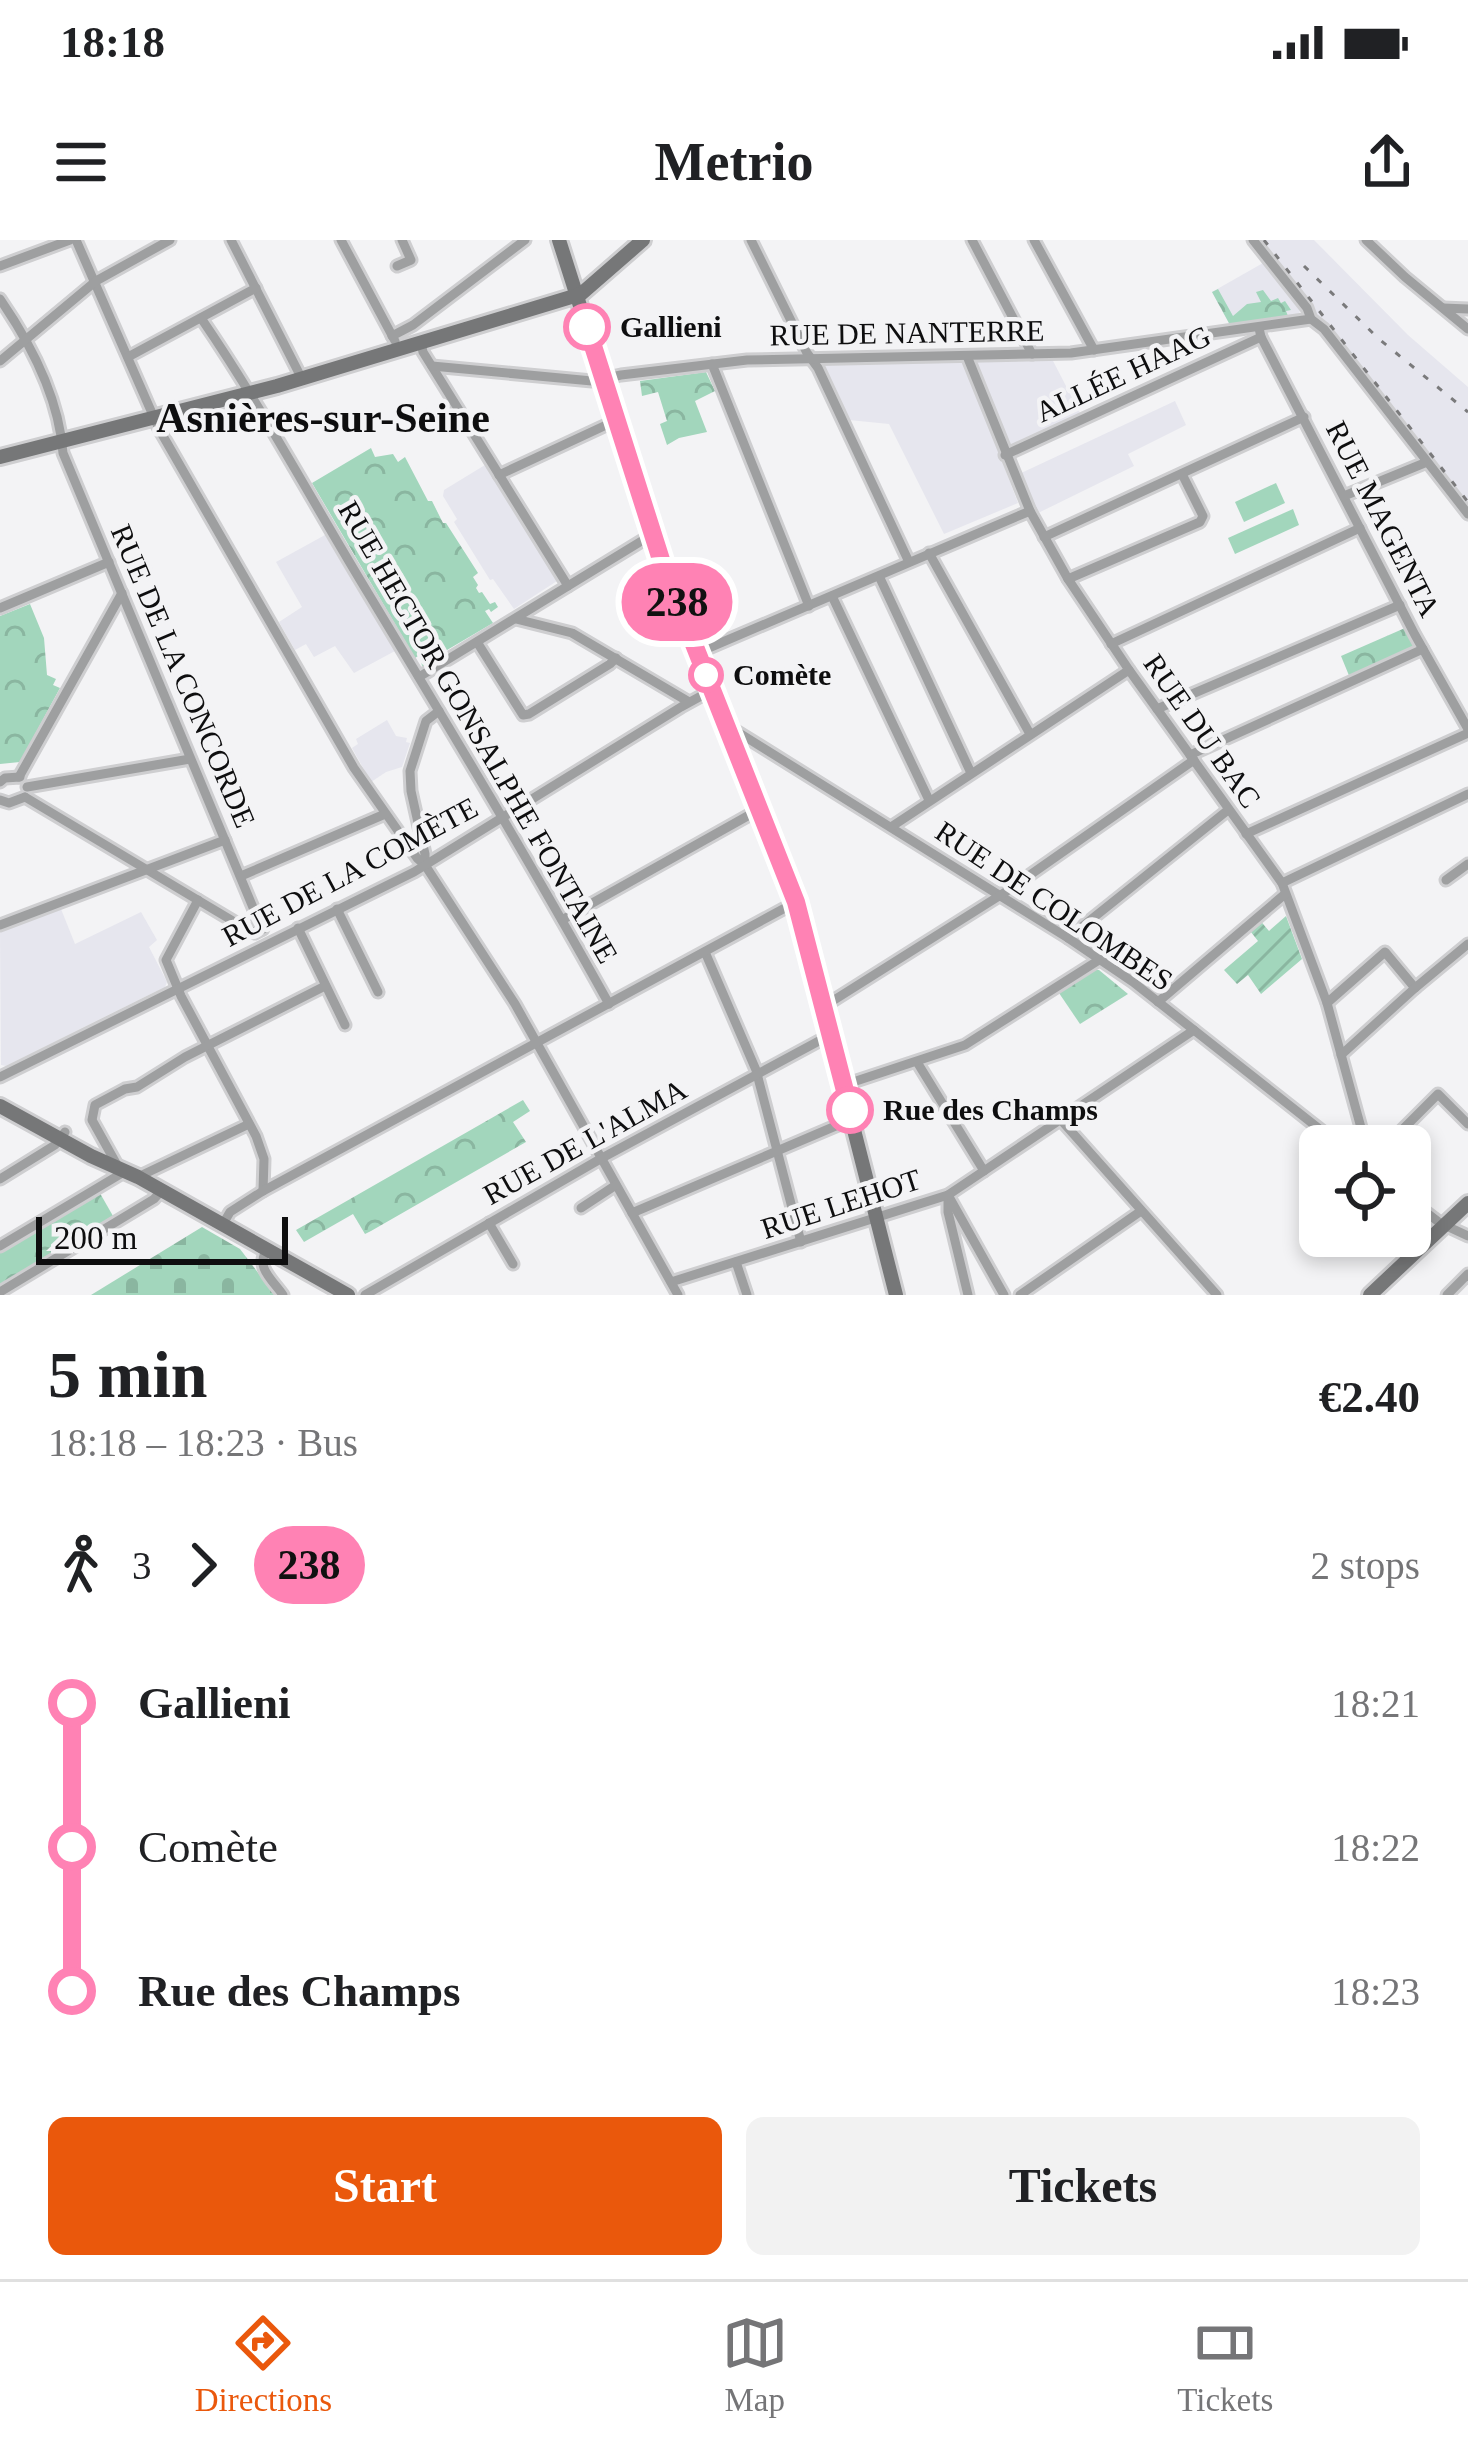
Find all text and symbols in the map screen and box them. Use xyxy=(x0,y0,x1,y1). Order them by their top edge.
text: 18:18 xyxy=(60,17,165,67)
icon: menu xyxy=(48,129,114,195)
icon: share xyxy=(1354,129,1420,195)
text: Metrio xyxy=(655,132,813,192)
marker: Gallieni xyxy=(565,305,609,349)
place label: Gallieni xyxy=(620,310,722,343)
street label: RUE DE NANTERRE xyxy=(769,314,1045,351)
street label: ALLÉE HAAG xyxy=(1030,319,1215,428)
district label: Asnières-sur-Seine xyxy=(156,395,490,441)
street label: RUE MAGENTA xyxy=(1320,415,1447,622)
street label: RUE HECTOR GONSALPHE FONTAINE xyxy=(332,495,625,969)
street label: RUE DE LA CONCORDE xyxy=(105,519,262,832)
line badge: 238 xyxy=(608,563,746,641)
text: 238 xyxy=(646,579,709,625)
street label: RUE DU BAC xyxy=(1137,648,1268,814)
place label: Comète xyxy=(733,658,831,691)
marker: Comète xyxy=(690,659,722,691)
street label: RUE DE LA COMÈTE xyxy=(217,790,483,953)
street label: RUE DE COLOMBES xyxy=(930,814,1179,997)
street label: RUE DE L'ALMA xyxy=(477,1072,692,1211)
marker: Rue des Champs xyxy=(828,1088,872,1132)
place label: Rue des Champs xyxy=(883,1093,1098,1126)
map controls xyxy=(1299,1125,1431,1257)
button: locate xyxy=(1299,1125,1431,1257)
street label: RUE LEHOT xyxy=(757,1162,925,1245)
scale bar xyxy=(36,1211,288,1264)
text: 200 m xyxy=(54,1220,137,1256)
text: 5 min xyxy=(48,1338,208,1411)
text: €2.40 xyxy=(1319,1372,1420,1422)
text: 18:18 – 18:23 · Bus xyxy=(48,1421,358,1464)
icon: walk xyxy=(48,1532,114,1598)
icon: forward xyxy=(170,1532,236,1598)
text: 238 xyxy=(278,1542,341,1588)
text: 3 xyxy=(132,1544,152,1587)
text: 2 stops xyxy=(1311,1544,1420,1587)
text: Gallieni xyxy=(138,1678,291,1728)
text: 18:21 xyxy=(1331,1682,1420,1725)
text: Comète xyxy=(138,1822,278,1872)
text: 18:22 xyxy=(1331,1826,1420,1869)
text: Rue des Champs xyxy=(138,1966,461,2016)
text: 18:23 xyxy=(1331,1970,1420,2013)
button: Start xyxy=(48,2117,722,2255)
button: Tickets xyxy=(746,2117,1420,2255)
tab: Directions xyxy=(195,2310,332,2419)
tab: Map xyxy=(722,2310,788,2419)
tab: Tickets xyxy=(1177,2310,1273,2419)

